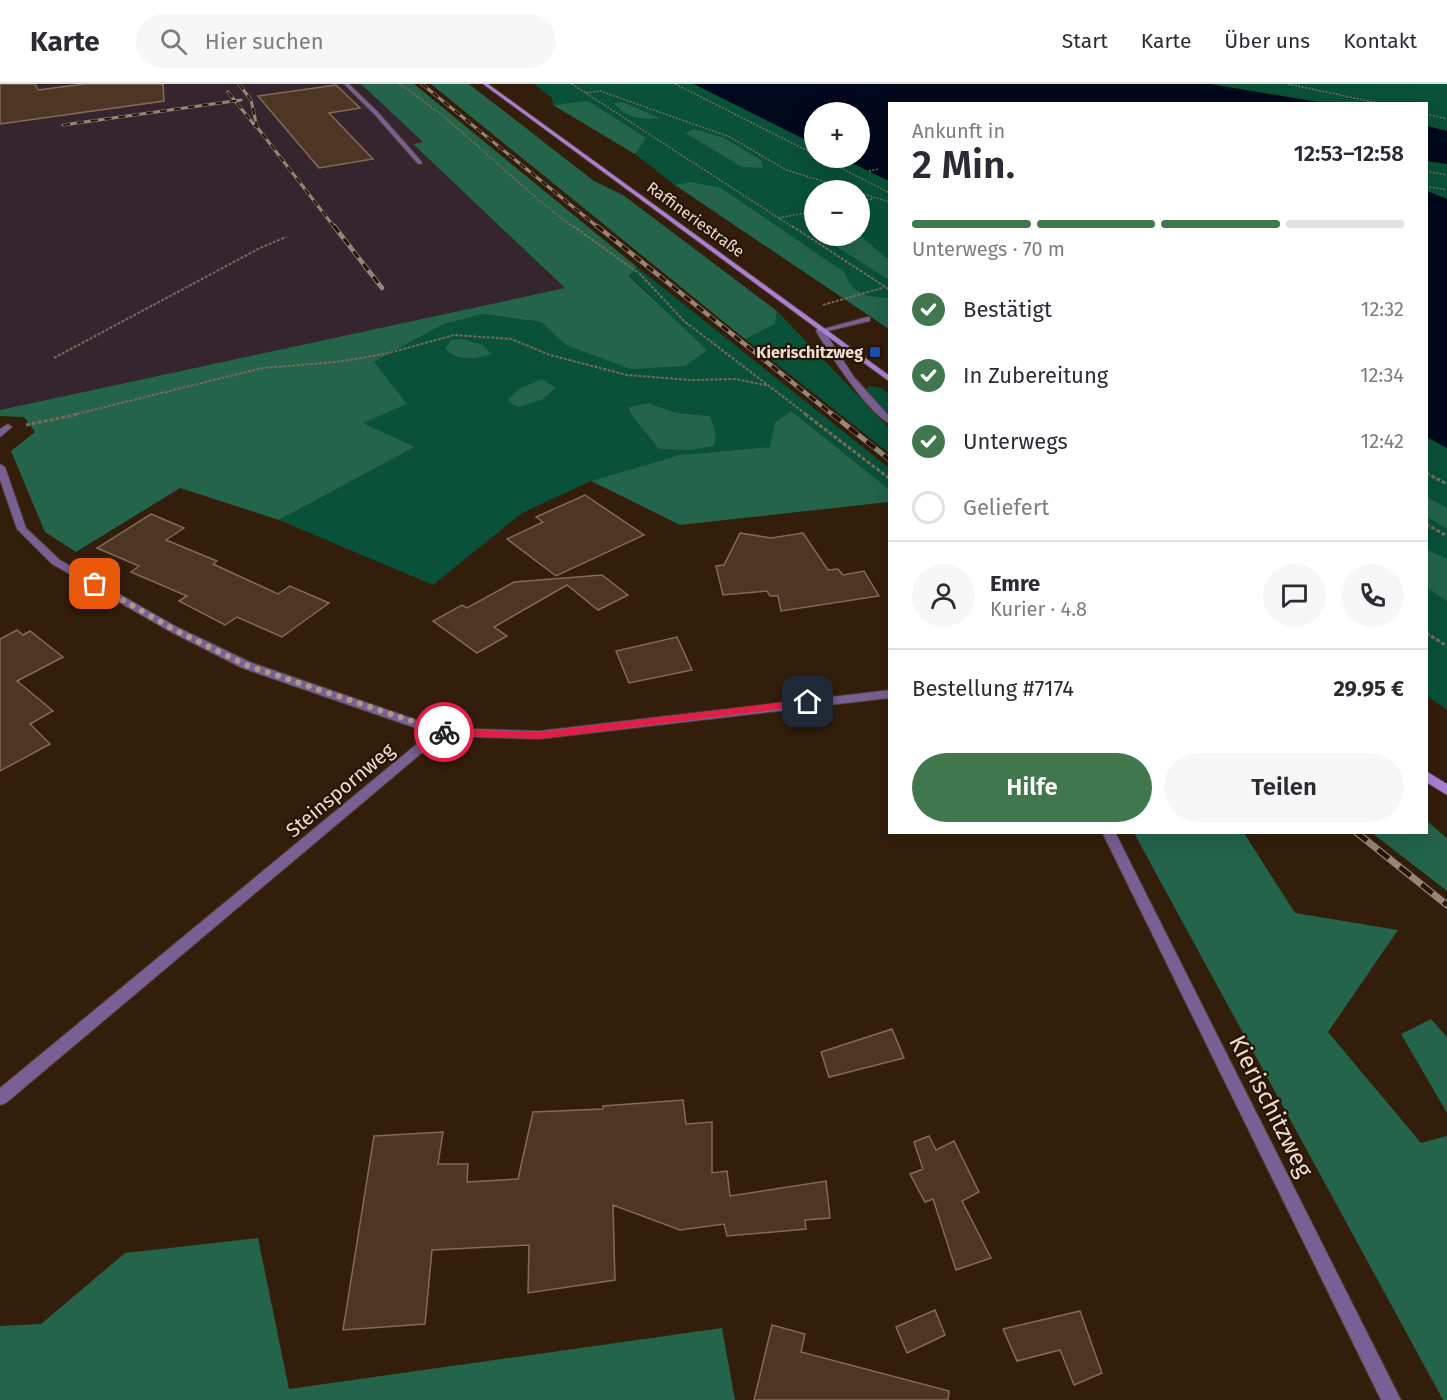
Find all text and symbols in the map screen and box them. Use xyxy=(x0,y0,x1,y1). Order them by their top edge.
search box xyxy=(136,14,556,68)
text: Karte xyxy=(30,25,100,58)
icon: search xyxy=(157,25,190,58)
text: Hier suchen xyxy=(205,28,324,55)
text: Start xyxy=(1062,28,1108,54)
text: Karte xyxy=(1141,28,1191,54)
text: Über uns xyxy=(1224,28,1310,54)
text: Kontakt xyxy=(1343,28,1417,54)
map controls xyxy=(804,102,870,246)
button: + xyxy=(804,102,870,168)
text: Ankunft in xyxy=(912,119,1005,143)
text: 12:53–12:58 xyxy=(1294,140,1404,167)
text: 2 Min. xyxy=(912,142,1015,188)
street label: Raffineriestraße xyxy=(643,178,748,261)
button: − xyxy=(804,180,870,246)
text: Unterwegs · 70 m xyxy=(912,237,1065,261)
icon: check xyxy=(912,293,945,326)
text: Bestätigt xyxy=(963,296,1052,323)
text: 12:32 xyxy=(1361,297,1404,321)
place label: Kierischitzweg xyxy=(756,343,863,362)
marker: Kierischitzweg xyxy=(868,345,882,359)
icon: check xyxy=(912,359,945,392)
text: In Zubereitung xyxy=(963,362,1108,389)
text: 12:34 xyxy=(1360,363,1404,387)
icon: check xyxy=(912,425,945,458)
text: Unterwegs xyxy=(963,428,1068,455)
text: 12:42 xyxy=(1361,429,1404,453)
text: Geliefert xyxy=(963,494,1049,521)
pin xyxy=(69,558,120,609)
button: person xyxy=(912,564,975,627)
button: chat xyxy=(1263,564,1326,627)
button: phone xyxy=(1341,564,1404,627)
icon: bag xyxy=(78,567,111,600)
text: Emre xyxy=(990,570,1040,597)
text: Kurier · 4.8 xyxy=(990,597,1087,621)
text: Bestellung #7174 xyxy=(912,675,1074,702)
text: 29.95 € xyxy=(1333,675,1404,702)
pin xyxy=(782,676,833,727)
icon: home xyxy=(791,685,824,718)
courier xyxy=(414,702,474,762)
icon: bike xyxy=(428,716,461,749)
street label: Steinspornweg xyxy=(281,737,400,842)
button: Hilfe xyxy=(912,753,1152,822)
button: Teilen xyxy=(1164,753,1404,822)
street label: Kierischitzweg xyxy=(1223,1030,1319,1182)

